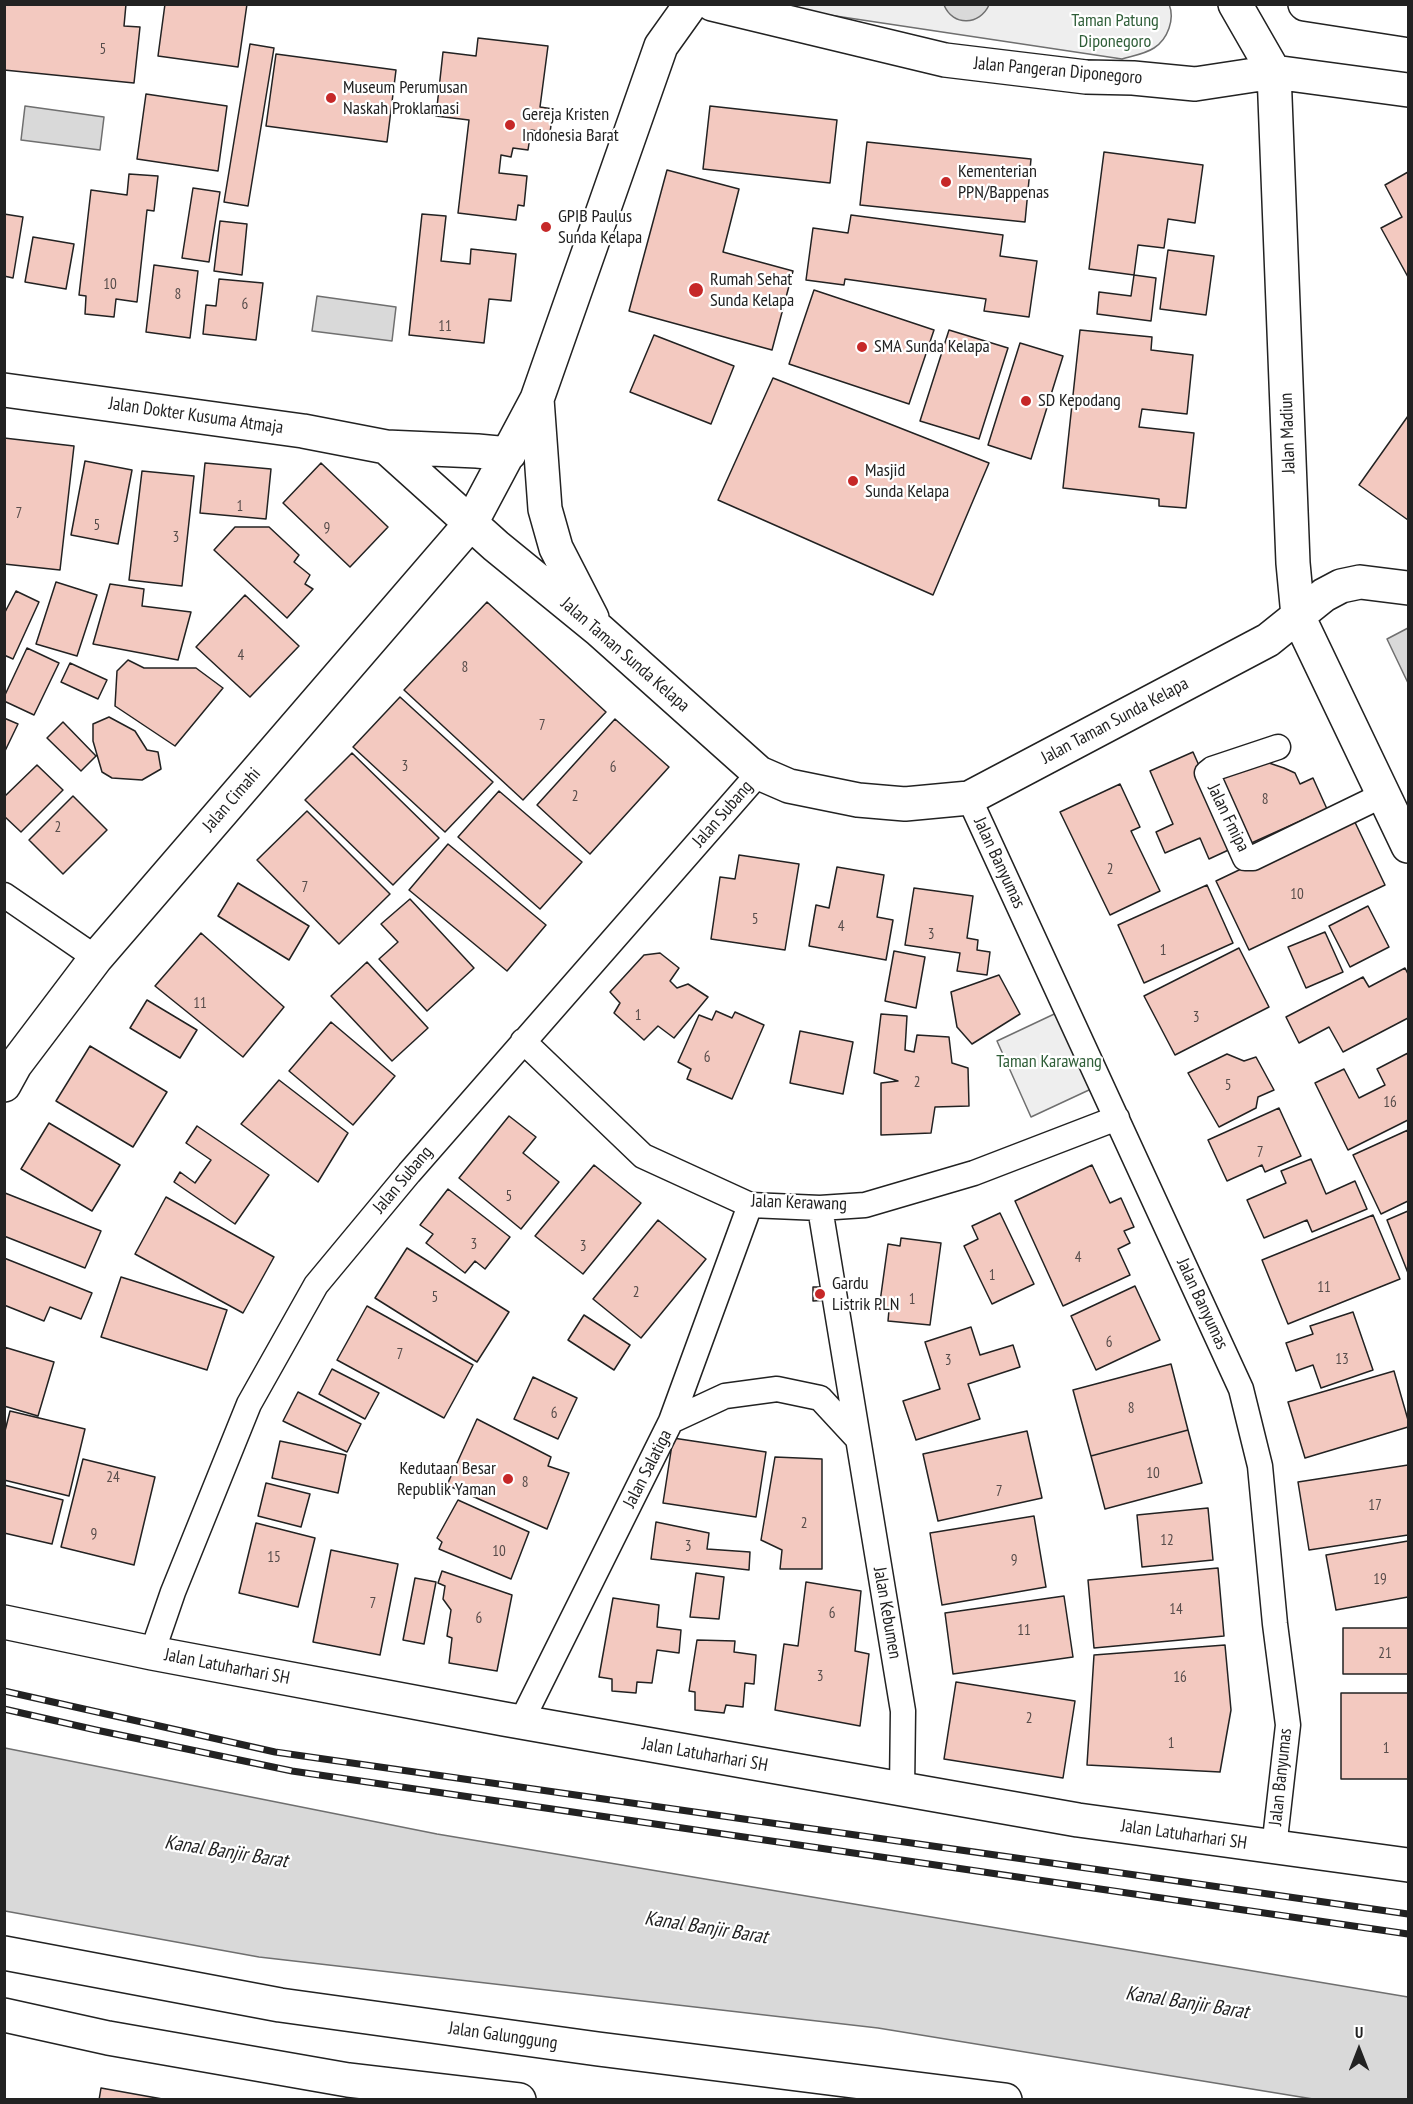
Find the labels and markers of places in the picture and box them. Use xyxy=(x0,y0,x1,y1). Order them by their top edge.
place label: Museum Perumusan Naskah Proklamasi xyxy=(343,77,468,119)
marker: Museum Perumusan Naskah Proklamasi xyxy=(324,91,338,105)
place label: Gereja Kristen Indonesia Barat xyxy=(522,104,619,146)
marker: Gereja Kristen Indonesia Barat xyxy=(503,118,517,132)
place label: Kementerian PPN/Bappenas xyxy=(958,161,1049,204)
marker: Kementerian PPN/Bappenas xyxy=(939,175,953,189)
place label: GPIB Paulus Sunda Kelapa xyxy=(558,206,642,248)
marker: GPIB Paulus Sunda Kelapa xyxy=(539,220,553,234)
place label: Rumah Sehat Sunda Kelapa xyxy=(710,269,794,312)
marker: Rumah Sehat Sunda Kelapa xyxy=(687,281,705,299)
place label: SMA Sunda Kelapa xyxy=(874,336,990,358)
marker: SMA Sunda Kelapa xyxy=(855,340,869,354)
place label: SD Kepodang xyxy=(1038,390,1121,412)
marker: SD Kepodang xyxy=(1019,394,1033,408)
place label: Masjid Sunda Kelapa xyxy=(865,460,949,502)
marker: Masjid Sunda Kelapa xyxy=(846,474,860,488)
place label: Gardu Listrik PLN xyxy=(832,1273,899,1316)
marker: Gardu Listrik PLN xyxy=(813,1287,827,1301)
place label: Kedutaan Besar Republik Yaman xyxy=(397,1458,496,1500)
marker: Kedutaan Besar Republik Yaman xyxy=(501,1472,515,1486)

